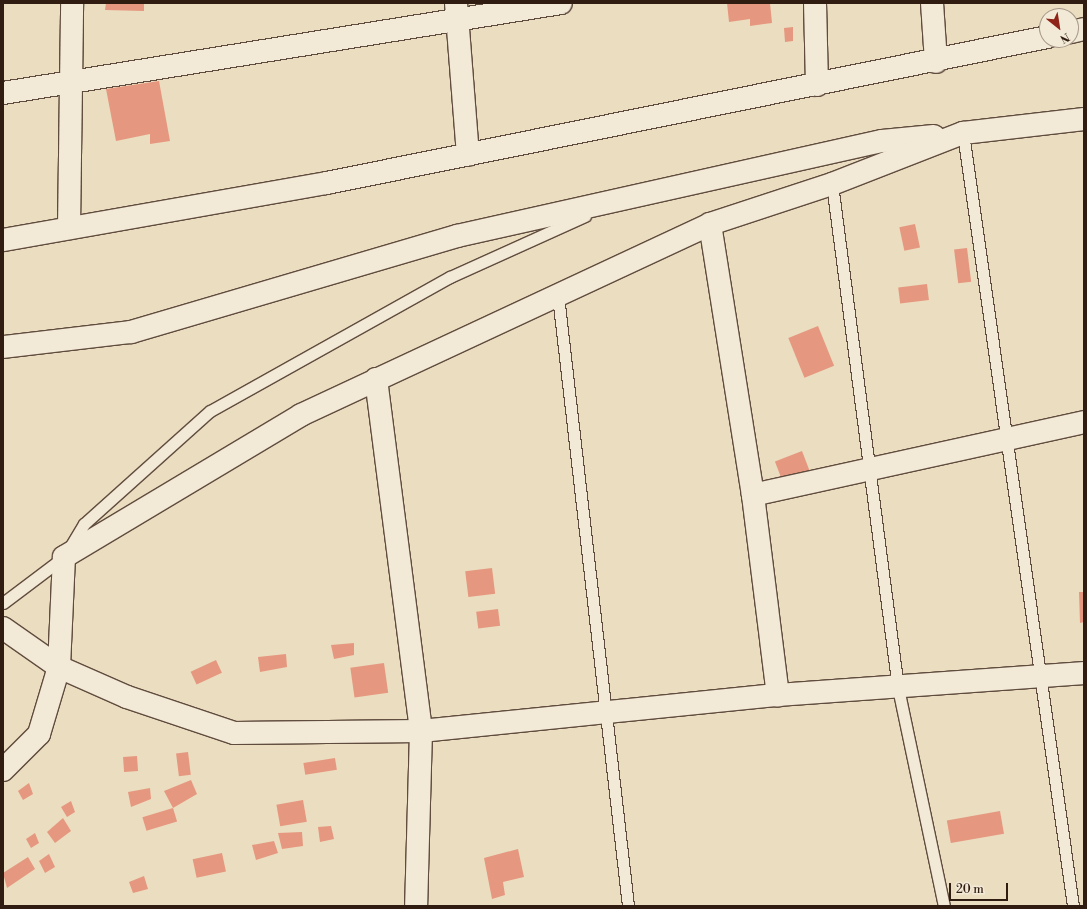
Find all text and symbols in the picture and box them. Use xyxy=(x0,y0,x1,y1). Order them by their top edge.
north arrow xyxy=(1039,8,1079,48)
text: N xyxy=(1057,29,1072,46)
scale bar xyxy=(951,875,1010,901)
text: 20 m xyxy=(956,882,984,897)

